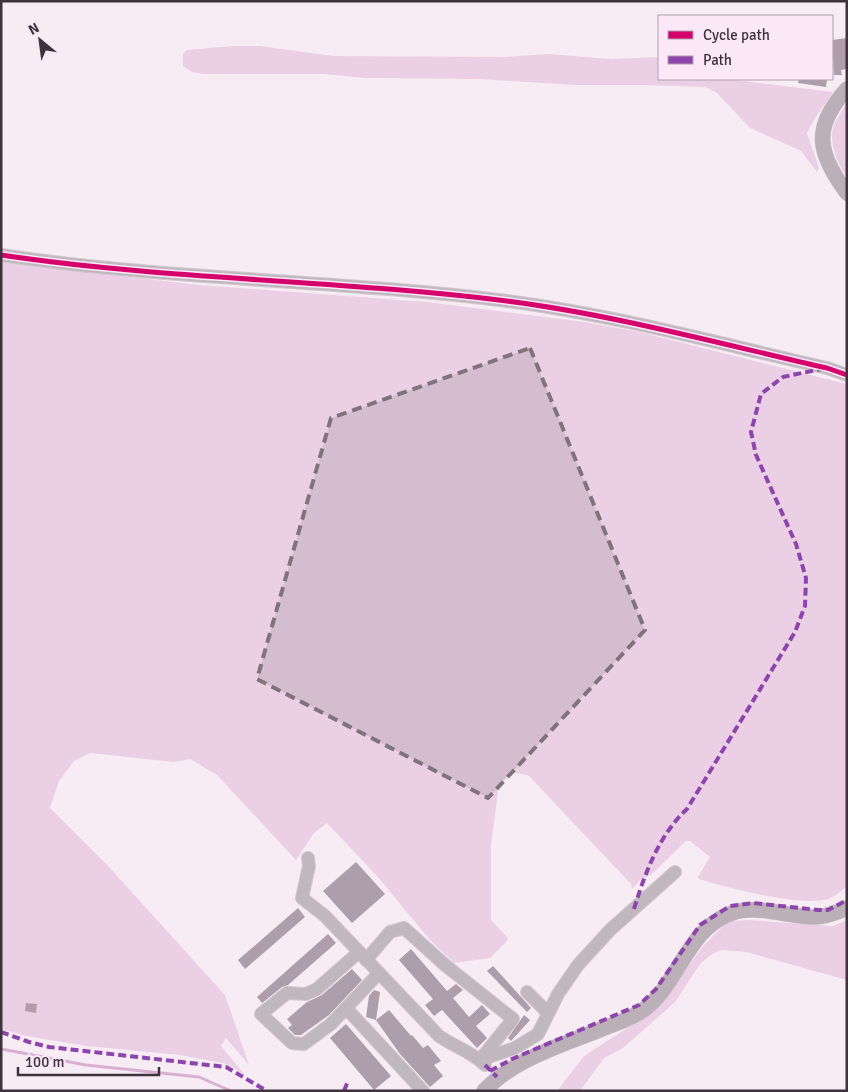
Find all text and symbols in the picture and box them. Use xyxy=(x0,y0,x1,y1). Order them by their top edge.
north arrow xyxy=(15,15,65,65)
legend xyxy=(658,15,833,80)
text: N xyxy=(26,19,42,39)
text: Cycle path xyxy=(703,26,770,44)
text: Path xyxy=(703,51,732,69)
scale bar xyxy=(18,1044,159,1076)
text: 100 m xyxy=(25,1053,65,1071)

